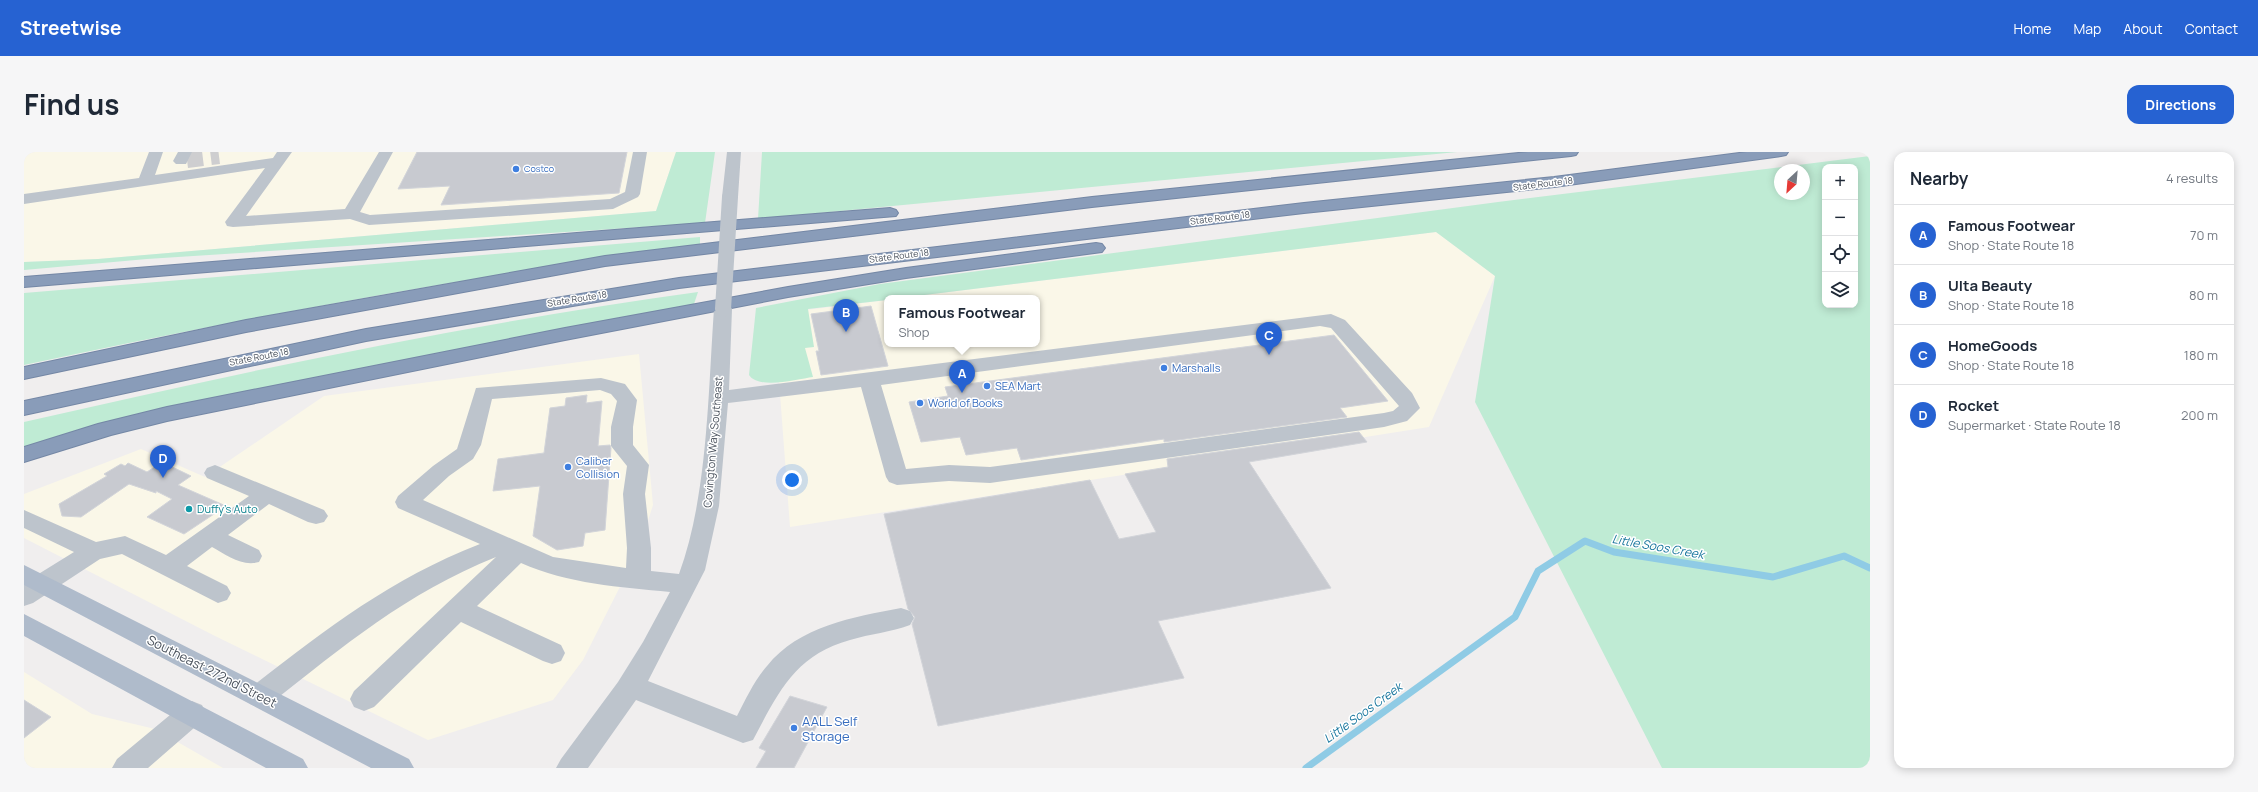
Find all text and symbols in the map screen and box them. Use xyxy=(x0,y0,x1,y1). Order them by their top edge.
text: Streetwise xyxy=(20,15,122,41)
text: Home xyxy=(2014,19,2051,38)
text: Map xyxy=(2073,19,2101,38)
text: About xyxy=(2123,19,2163,38)
text: Contact xyxy=(2185,19,2238,38)
text: Find us xyxy=(24,85,119,123)
button: Directions xyxy=(2127,85,2234,124)
place label: Costco xyxy=(524,162,554,175)
marker: Costco xyxy=(511,164,521,174)
north arrow xyxy=(1774,164,1810,200)
map controls xyxy=(1822,164,1858,308)
button: + xyxy=(1822,164,1858,200)
text: Nearby xyxy=(1910,167,1968,190)
text: 4 results xyxy=(2166,169,2218,187)
street label: State Route 18 xyxy=(1512,173,1574,194)
button: − xyxy=(1822,200,1858,236)
street label: State Route 18 xyxy=(1189,207,1251,228)
text: Famous Footwear xyxy=(1948,215,2075,236)
text: A xyxy=(1919,226,1927,244)
text: 70 m xyxy=(2190,226,2218,244)
button: locate xyxy=(1822,236,1858,272)
text: Shop · State Route 18 xyxy=(1948,236,2074,254)
street label: State Route 18 xyxy=(868,245,930,266)
button: layers xyxy=(1822,272,1858,308)
text: Ulta Beauty xyxy=(1948,275,2032,296)
text: B xyxy=(1919,286,1927,304)
text: 80 m xyxy=(2189,286,2218,304)
street label: State Route 18 xyxy=(546,287,608,310)
popup xyxy=(884,295,1040,347)
text: Shop · State Route 18 xyxy=(1948,296,2074,314)
pin: B xyxy=(833,299,859,332)
text: Famous Footwear xyxy=(898,302,1026,323)
pin: C xyxy=(1256,322,1282,355)
text: Shop xyxy=(898,323,930,341)
text: HomeGoods xyxy=(1948,335,2037,356)
street label: State Route 18 xyxy=(228,344,290,369)
text: C xyxy=(1918,346,1928,364)
text: 180 m xyxy=(2184,346,2218,364)
text: Shop · State Route 18 xyxy=(1948,356,2074,374)
pin: A xyxy=(949,360,975,393)
place label: Marshalls xyxy=(1172,360,1221,375)
marker: Marshalls xyxy=(1159,363,1169,373)
street label: Covington Way Southeast xyxy=(699,376,726,508)
place label: SEA Mart xyxy=(995,378,1041,393)
marker: SEA Mart xyxy=(982,381,992,391)
place label: World of Books xyxy=(928,395,1003,410)
text: Rocket xyxy=(1948,395,1999,416)
marker: World of Books xyxy=(915,398,925,408)
text: D xyxy=(1918,406,1928,424)
text: 200 m xyxy=(2181,406,2218,424)
text: Supermarket · State Route 18 xyxy=(1948,416,2121,434)
pin: D xyxy=(150,445,176,478)
place label: Caliber Collision xyxy=(576,453,619,481)
marker: Caliber Collision xyxy=(563,462,573,472)
your location xyxy=(782,470,802,490)
place label: Duffy's Auto xyxy=(197,501,258,516)
marker: Duffy's Auto xyxy=(184,504,194,514)
water label: Little Soos Creek xyxy=(1611,530,1707,563)
street label: Southeast 272nd Street xyxy=(144,630,280,712)
water label: Little Soos Creek xyxy=(1320,677,1407,747)
place label: AALL Self Storage xyxy=(802,712,858,745)
marker: AALL Self Storage xyxy=(789,723,799,733)

